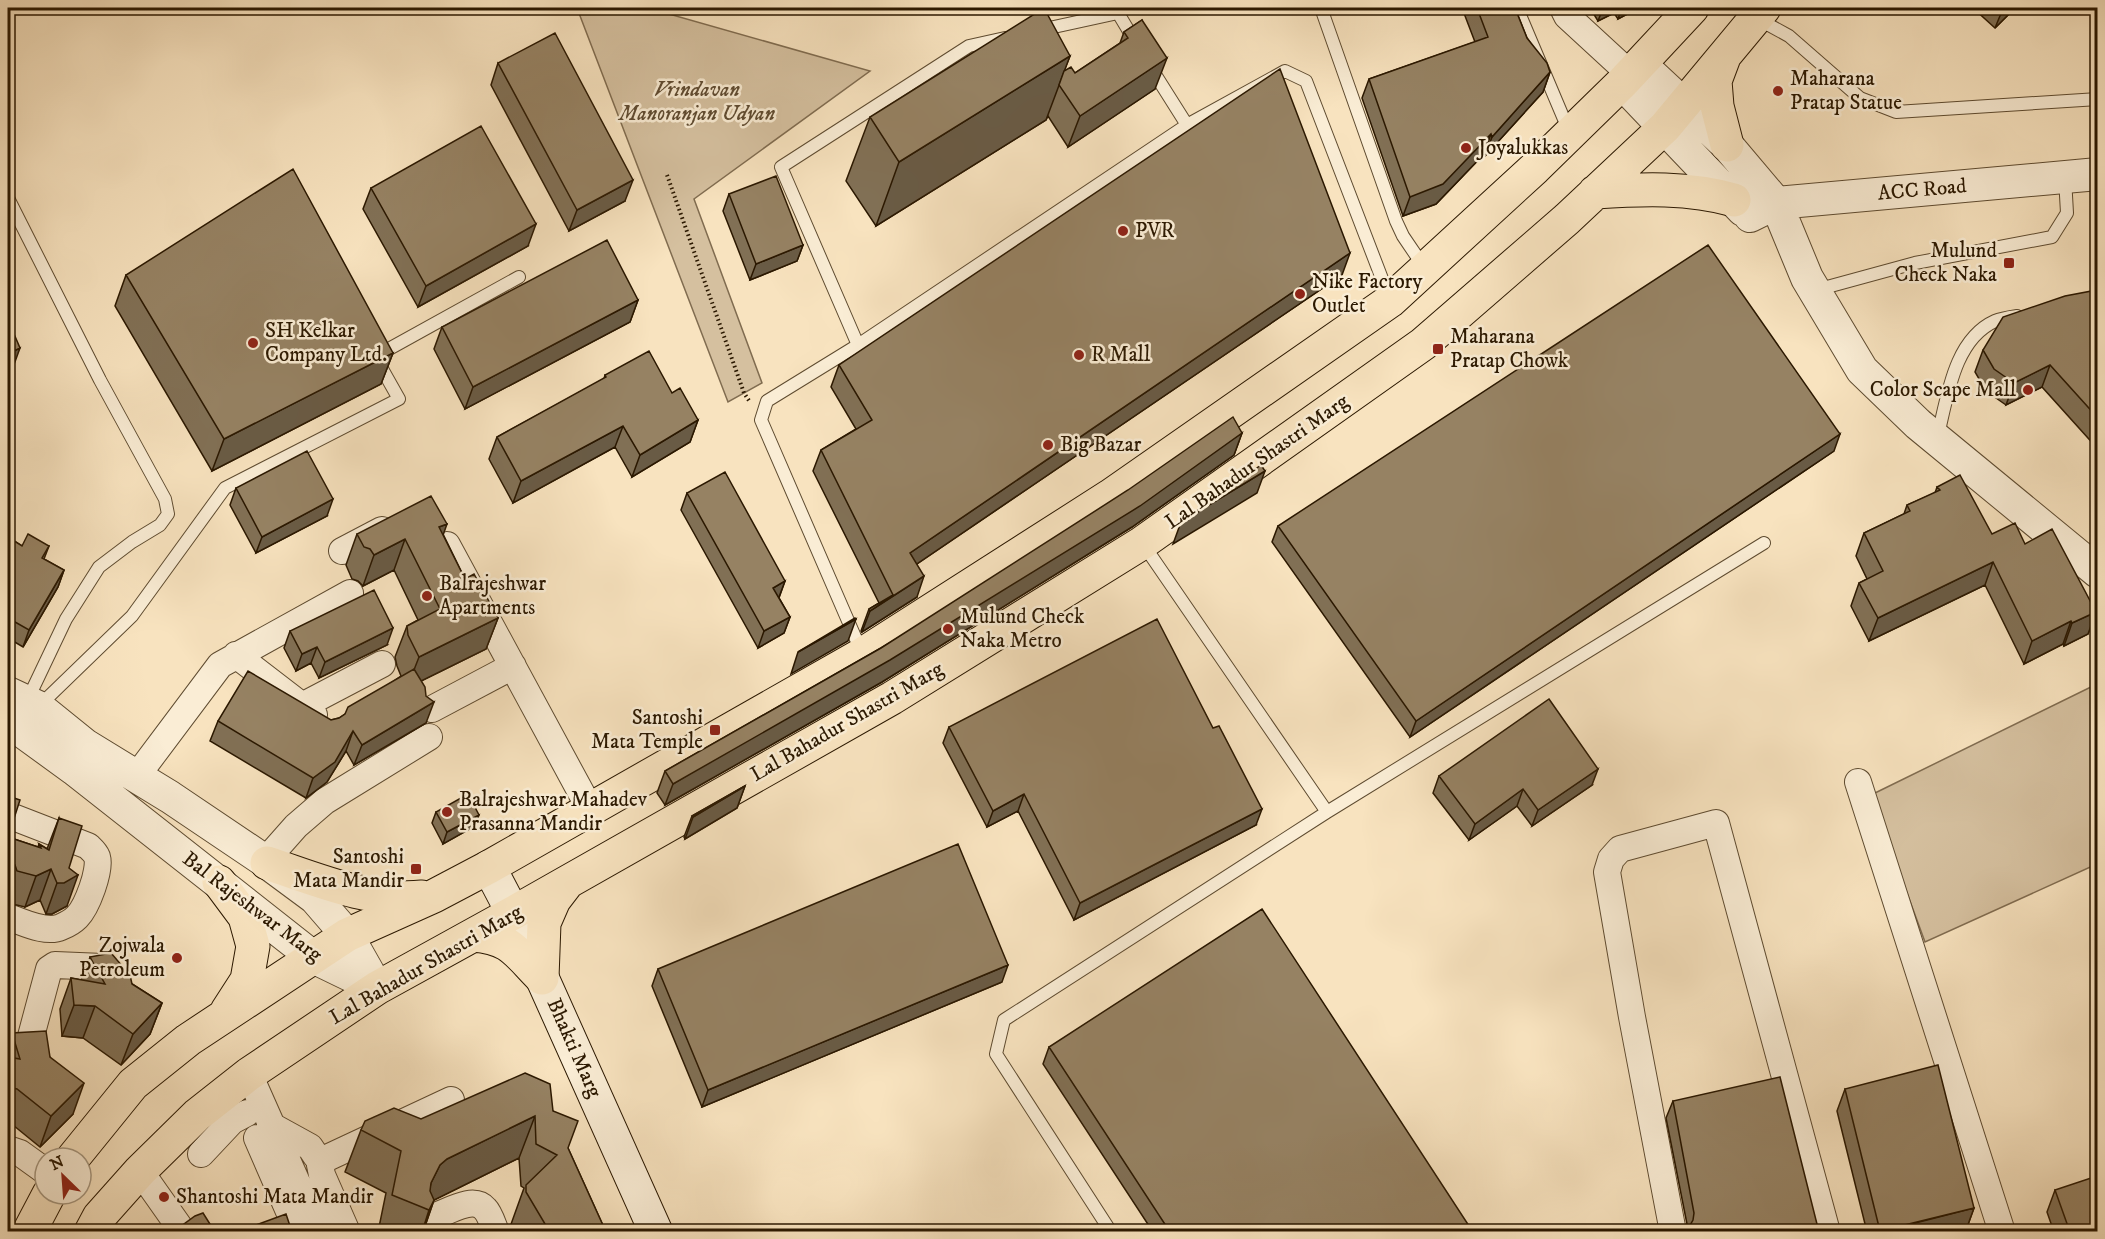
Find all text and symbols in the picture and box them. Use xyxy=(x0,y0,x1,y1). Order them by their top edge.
place label: Maharana Pratap Statue xyxy=(1790,66,1902,116)
park label: Vrindavan Manoranjan Udyan xyxy=(617,77,775,127)
marker: Maharana Pratap Statue xyxy=(1771,84,1785,98)
place label: Joyalukkas xyxy=(1476,135,1568,161)
marker: Joyalukkas xyxy=(1459,141,1473,155)
street label: ACC Road xyxy=(1876,173,1968,207)
place label: PVR xyxy=(1135,218,1174,244)
marker: PVR xyxy=(1116,224,1130,238)
place label: Mulund Check Naka xyxy=(1894,238,1998,288)
marker: Mulund Check Naka xyxy=(2002,256,2016,270)
place label: Nike Factory Outlet xyxy=(1312,269,1423,319)
marker: Nike Factory Outlet xyxy=(1293,287,1307,301)
place label: SH Kelkar Company Ltd. xyxy=(265,318,387,368)
place label: Maharana Pratap Chowk xyxy=(1450,324,1569,374)
marker: SH Kelkar Company Ltd. xyxy=(246,336,260,350)
place label: R Mall xyxy=(1091,342,1151,368)
marker: Maharana Pratap Chowk xyxy=(1431,342,1445,356)
marker: R Mall xyxy=(1072,348,1086,362)
place label: Color Scape Mall xyxy=(1870,377,2017,403)
marker: Color Scape Mall xyxy=(2021,383,2035,397)
street label: Lal Bahadur Shastri Marg xyxy=(1160,388,1355,535)
place label: Big Bazar xyxy=(1060,432,1142,458)
marker: Big Bazar xyxy=(1041,438,1055,452)
place label: Balrajeshwar Apartments xyxy=(439,571,546,621)
marker: Balrajeshwar Apartments xyxy=(420,589,434,603)
place label: Mulund Check Naka Metro xyxy=(960,604,1085,654)
marker: Mulund Check Naka Metro xyxy=(941,622,955,636)
street label: Lal Bahadur Shastri Marg xyxy=(746,656,949,788)
place label: Santoshi Mata Temple xyxy=(591,705,703,755)
marker: Santoshi Mata Temple xyxy=(708,723,722,737)
place label: Balrajeshwar Mahadev Prasanna Mandir xyxy=(459,787,648,837)
marker: Balrajeshwar Mahadev Prasanna Mandir xyxy=(440,805,454,819)
place label: Santoshi Mata Mandir xyxy=(293,844,404,894)
street label: Bal Rajeshwar Marg xyxy=(177,846,328,969)
marker: Santoshi Mata Mandir xyxy=(409,862,423,876)
street label: Lal Bahadur Shastri Marg xyxy=(325,899,528,1031)
place label: Zojwala Petroleum xyxy=(79,933,165,983)
marker: Zojwala Petroleum xyxy=(170,951,184,965)
street label: Bhakti Marg xyxy=(541,994,608,1103)
north arrow xyxy=(33,1146,93,1206)
text: N xyxy=(47,1151,67,1175)
place label: Shantoshi Mata Mandir xyxy=(176,1184,374,1210)
marker: Shantoshi Mata Mandir xyxy=(157,1190,171,1204)

